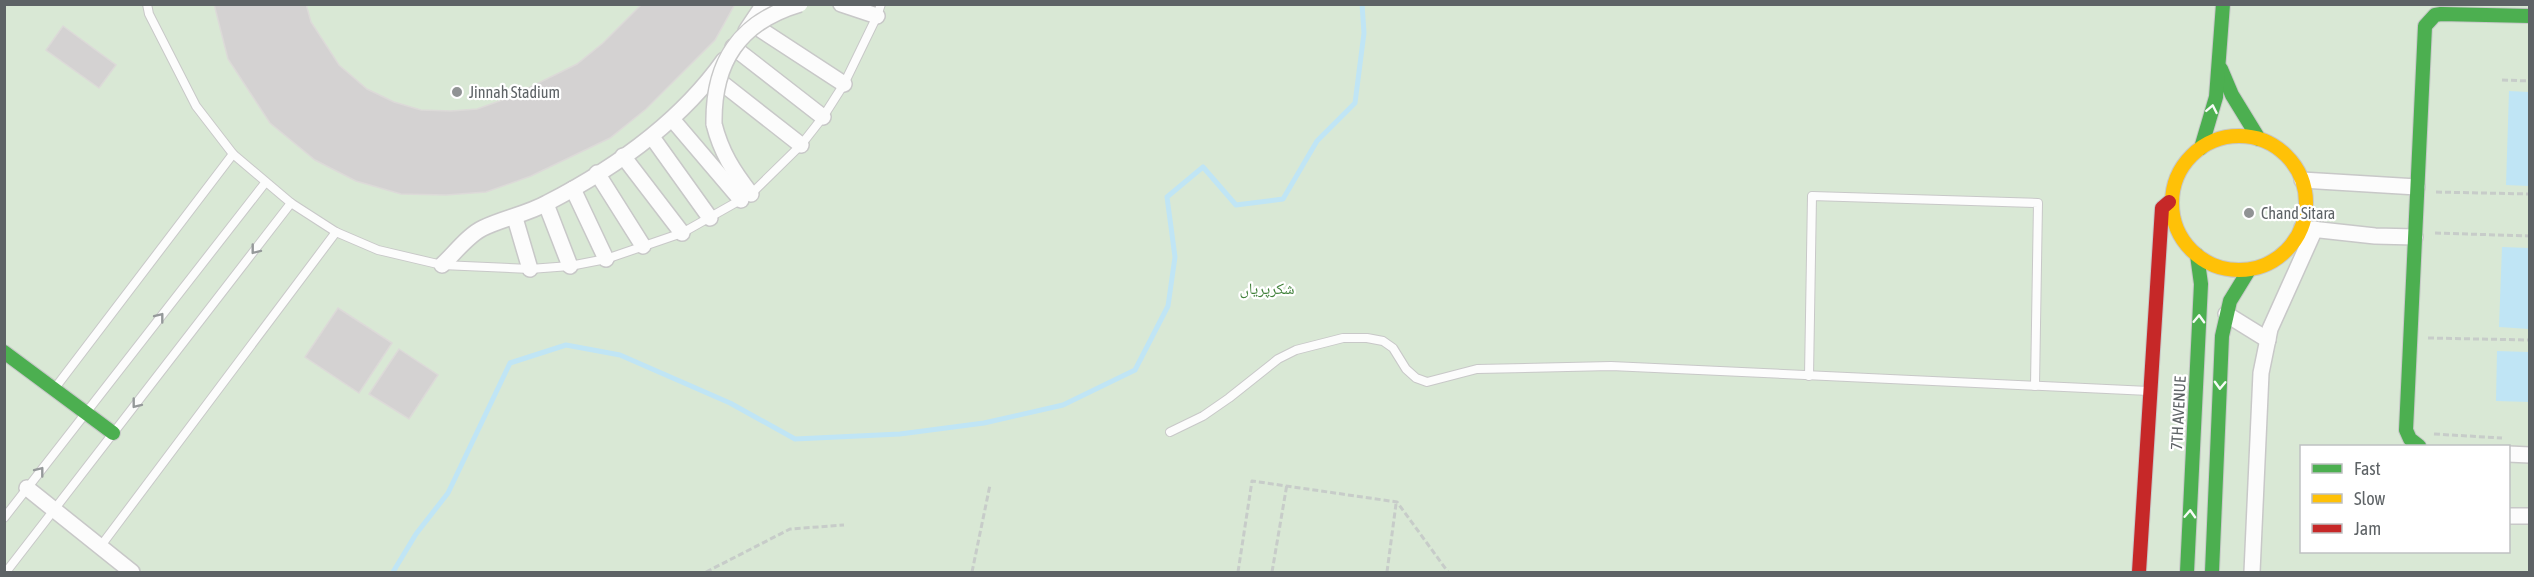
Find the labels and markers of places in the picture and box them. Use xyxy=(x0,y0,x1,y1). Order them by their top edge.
place label: Jinnah Stadium xyxy=(469,83,560,101)
marker: Jinnah Stadium xyxy=(450,85,464,99)
place label: Chand Sitara xyxy=(2261,204,2335,222)
marker: Chand Sitara xyxy=(2242,206,2256,220)

